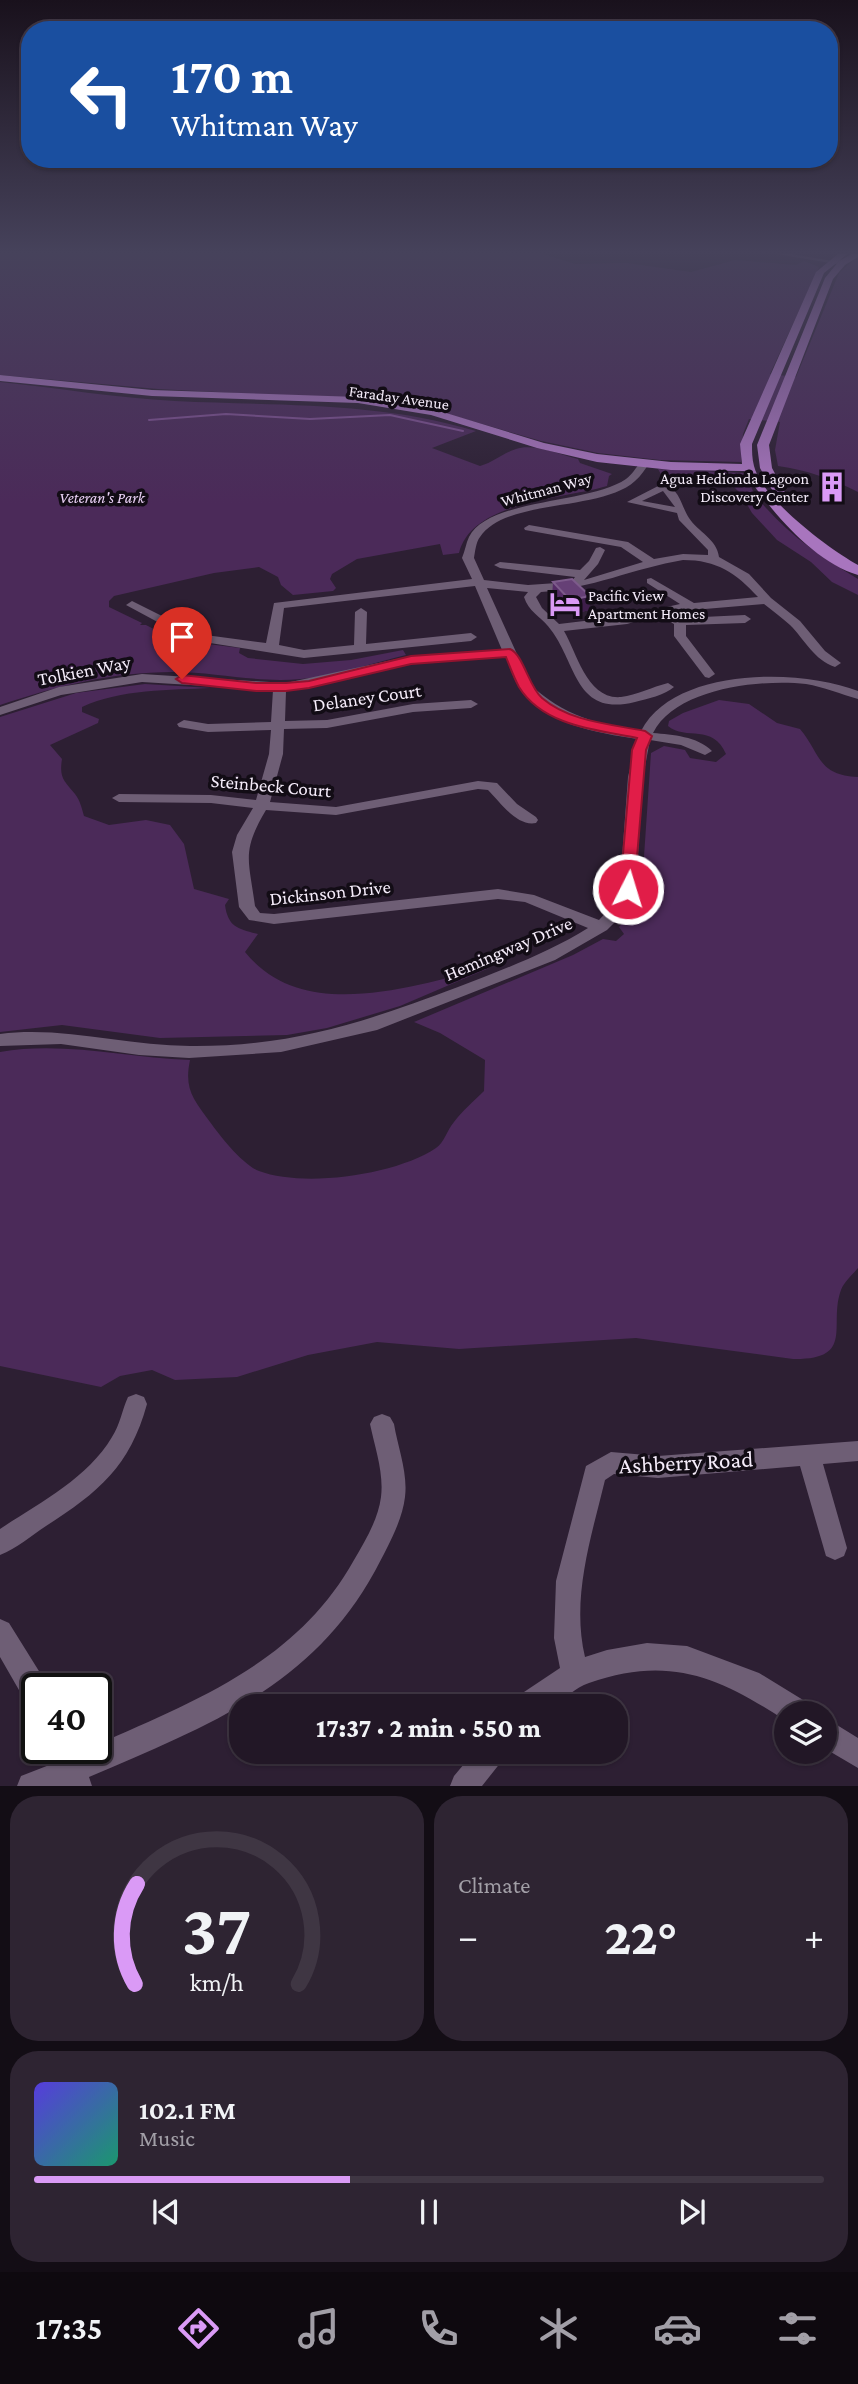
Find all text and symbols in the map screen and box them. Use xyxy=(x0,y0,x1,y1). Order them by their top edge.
icon: left xyxy=(56,49,147,140)
text: 170 m xyxy=(171,49,293,104)
text: Whitman Way xyxy=(171,107,358,143)
street label: Faraday Avenue xyxy=(348,382,450,414)
street label: Whitman Way xyxy=(499,469,594,511)
place label: Agua Hedionda Lagoon Discovery Center xyxy=(660,470,809,506)
building icon: Agua Hedionda Lagoon Discovery Center xyxy=(815,470,849,504)
park label: Veteran's Park xyxy=(59,489,146,506)
hotel icon: Pacific View Apartment Homes xyxy=(548,587,582,621)
place label: Pacific View Apartment Homes xyxy=(588,587,705,623)
pin xyxy=(152,607,212,679)
icon: arrive xyxy=(163,618,201,656)
street label: Tolkien Way xyxy=(36,651,133,690)
street label: Delaney Court xyxy=(311,679,423,715)
street label: Steinbeck Court xyxy=(210,770,333,801)
position arrow xyxy=(591,852,665,926)
street label: Dickinson Drive xyxy=(268,876,392,909)
street label: Hemingway Drive xyxy=(441,912,575,985)
street label: Ashberry Road xyxy=(618,1446,754,1478)
speed limit sign: 40 xyxy=(21,1673,112,1764)
map controls xyxy=(774,1701,837,1764)
button: layers xyxy=(774,1701,837,1764)
text: 17:37 · 2 min · 550 m xyxy=(316,1714,541,1743)
text: Climate xyxy=(458,1872,530,1898)
text: 37 xyxy=(182,1890,252,1971)
text: 22° xyxy=(604,1907,678,1965)
text: − xyxy=(458,1915,478,1957)
text: + xyxy=(804,1915,824,1957)
text: km/h xyxy=(190,1969,244,1996)
text: 102.1 FM xyxy=(139,2096,236,2125)
text: Music xyxy=(139,2125,195,2151)
icon: previous xyxy=(147,2193,185,2231)
icon: pause xyxy=(410,2193,448,2231)
icon: next xyxy=(673,2193,711,2231)
icon: directions xyxy=(174,2304,223,2353)
icon: music xyxy=(294,2304,343,2353)
icon: phone xyxy=(414,2304,463,2353)
icon: climate xyxy=(534,2304,583,2353)
icon: car xyxy=(653,2304,702,2353)
icon: filters xyxy=(773,2304,822,2353)
text: 17:35 xyxy=(35,2310,103,2346)

